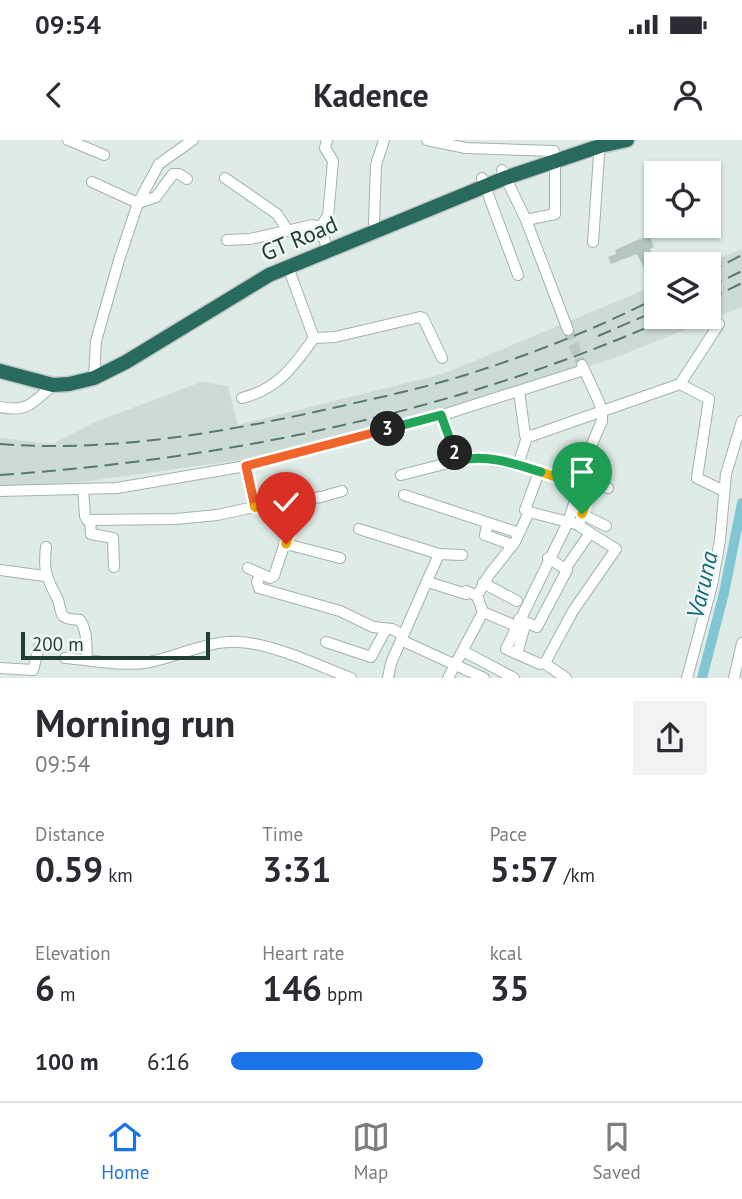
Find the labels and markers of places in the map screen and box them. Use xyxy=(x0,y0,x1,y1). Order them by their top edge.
pin: 3 xyxy=(370,412,406,446)
pin: 2 xyxy=(438,436,472,470)
pin xyxy=(552,442,612,514)
pin xyxy=(256,472,316,544)

